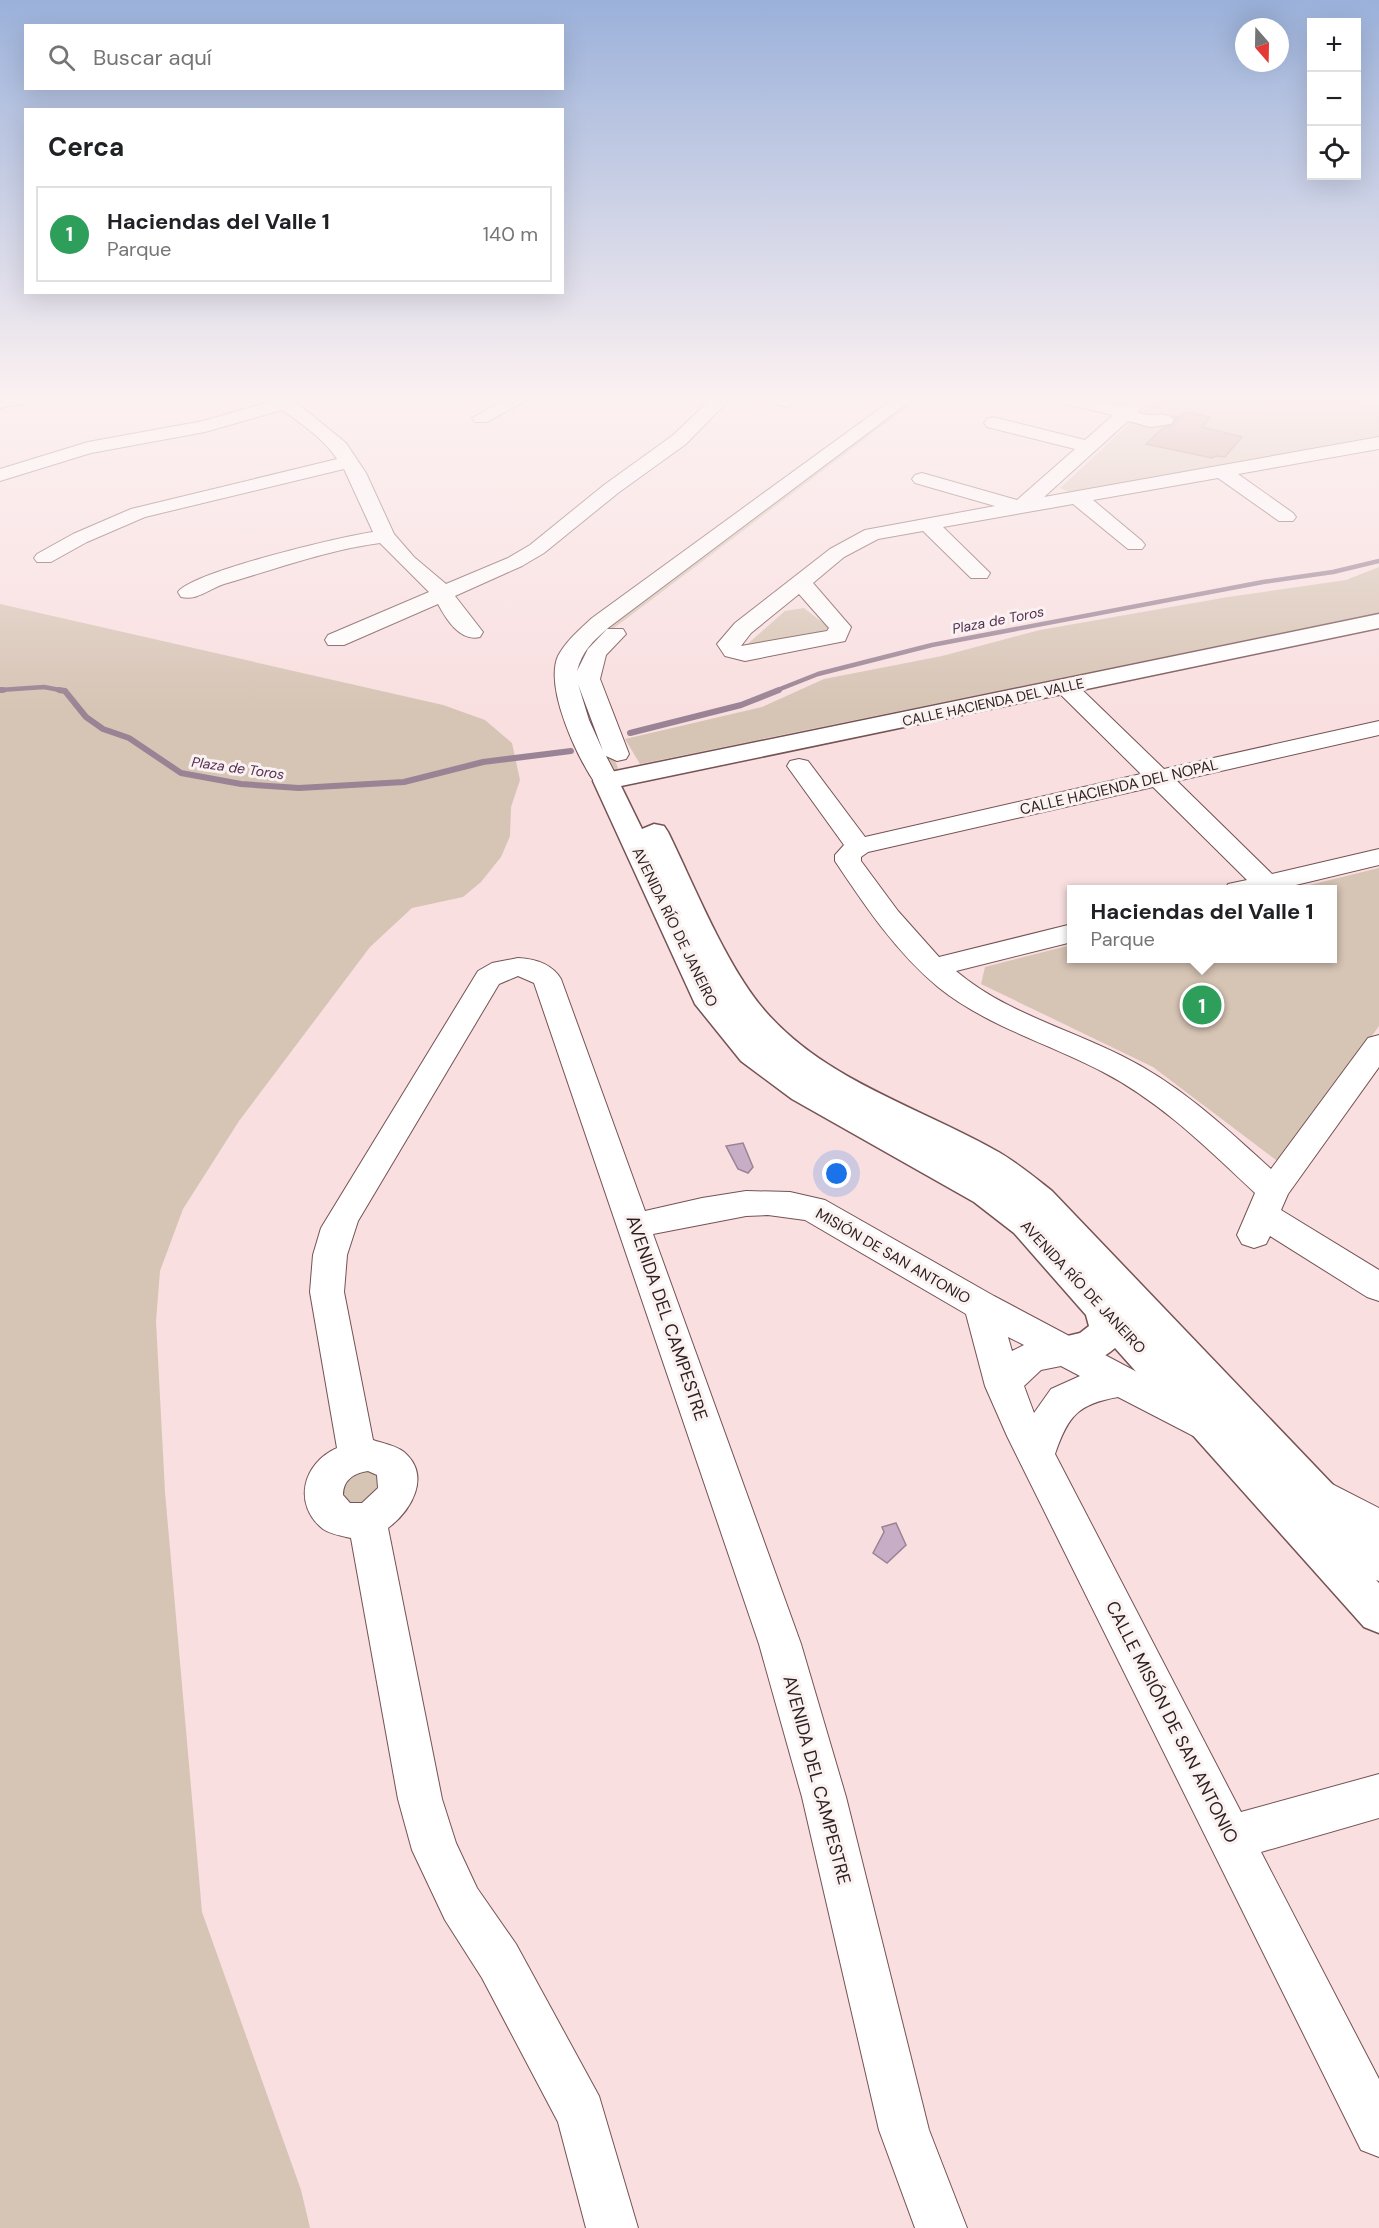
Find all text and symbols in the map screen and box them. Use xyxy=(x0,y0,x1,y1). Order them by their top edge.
north arrow xyxy=(1235,18,1289,72)
map controls xyxy=(1307,18,1361,180)
button: + xyxy=(1307,18,1361,72)
search box xyxy=(24,24,564,90)
icon: search xyxy=(45,41,78,74)
text: Buscar aquí xyxy=(93,43,212,72)
button: − xyxy=(1307,72,1361,126)
button: locate xyxy=(1307,126,1361,180)
text: Cerca xyxy=(48,130,124,164)
text: Haciendas del Valle 1 xyxy=(107,207,330,236)
text: 1 xyxy=(66,221,73,247)
text: 140 m xyxy=(483,221,538,247)
text: Parque xyxy=(107,236,171,262)
water label: Plaza de Toros xyxy=(950,602,1046,638)
street label: CALLE HACIENDA DEL VALLE xyxy=(901,674,1086,730)
water label: Plaza de Toros xyxy=(191,753,285,783)
street label: CALLE HACIENDA DEL NOPAL xyxy=(1018,754,1220,820)
street label: AVENIDA RÍO DE JANEIRO xyxy=(628,844,722,1010)
popup xyxy=(1067,885,1337,963)
text: Haciendas del Valle 1 xyxy=(1091,897,1313,926)
text: Parque xyxy=(1091,926,1155,952)
pin: 1 xyxy=(1182,982,1222,1028)
your location xyxy=(822,1159,851,1188)
street label: MISIÓN DE SAN ANTONIO xyxy=(812,1203,974,1309)
street label: AVENIDA DEL CAMPESTRE xyxy=(621,1212,713,1424)
street label: AVENIDA RÍO DE JANEIRO xyxy=(1016,1216,1150,1358)
street label: CALLE MISIÓN DE SAN ANTONIO xyxy=(1100,1597,1244,1847)
street label: AVENIDA DEL CAMPESTRE xyxy=(778,1673,856,1887)

